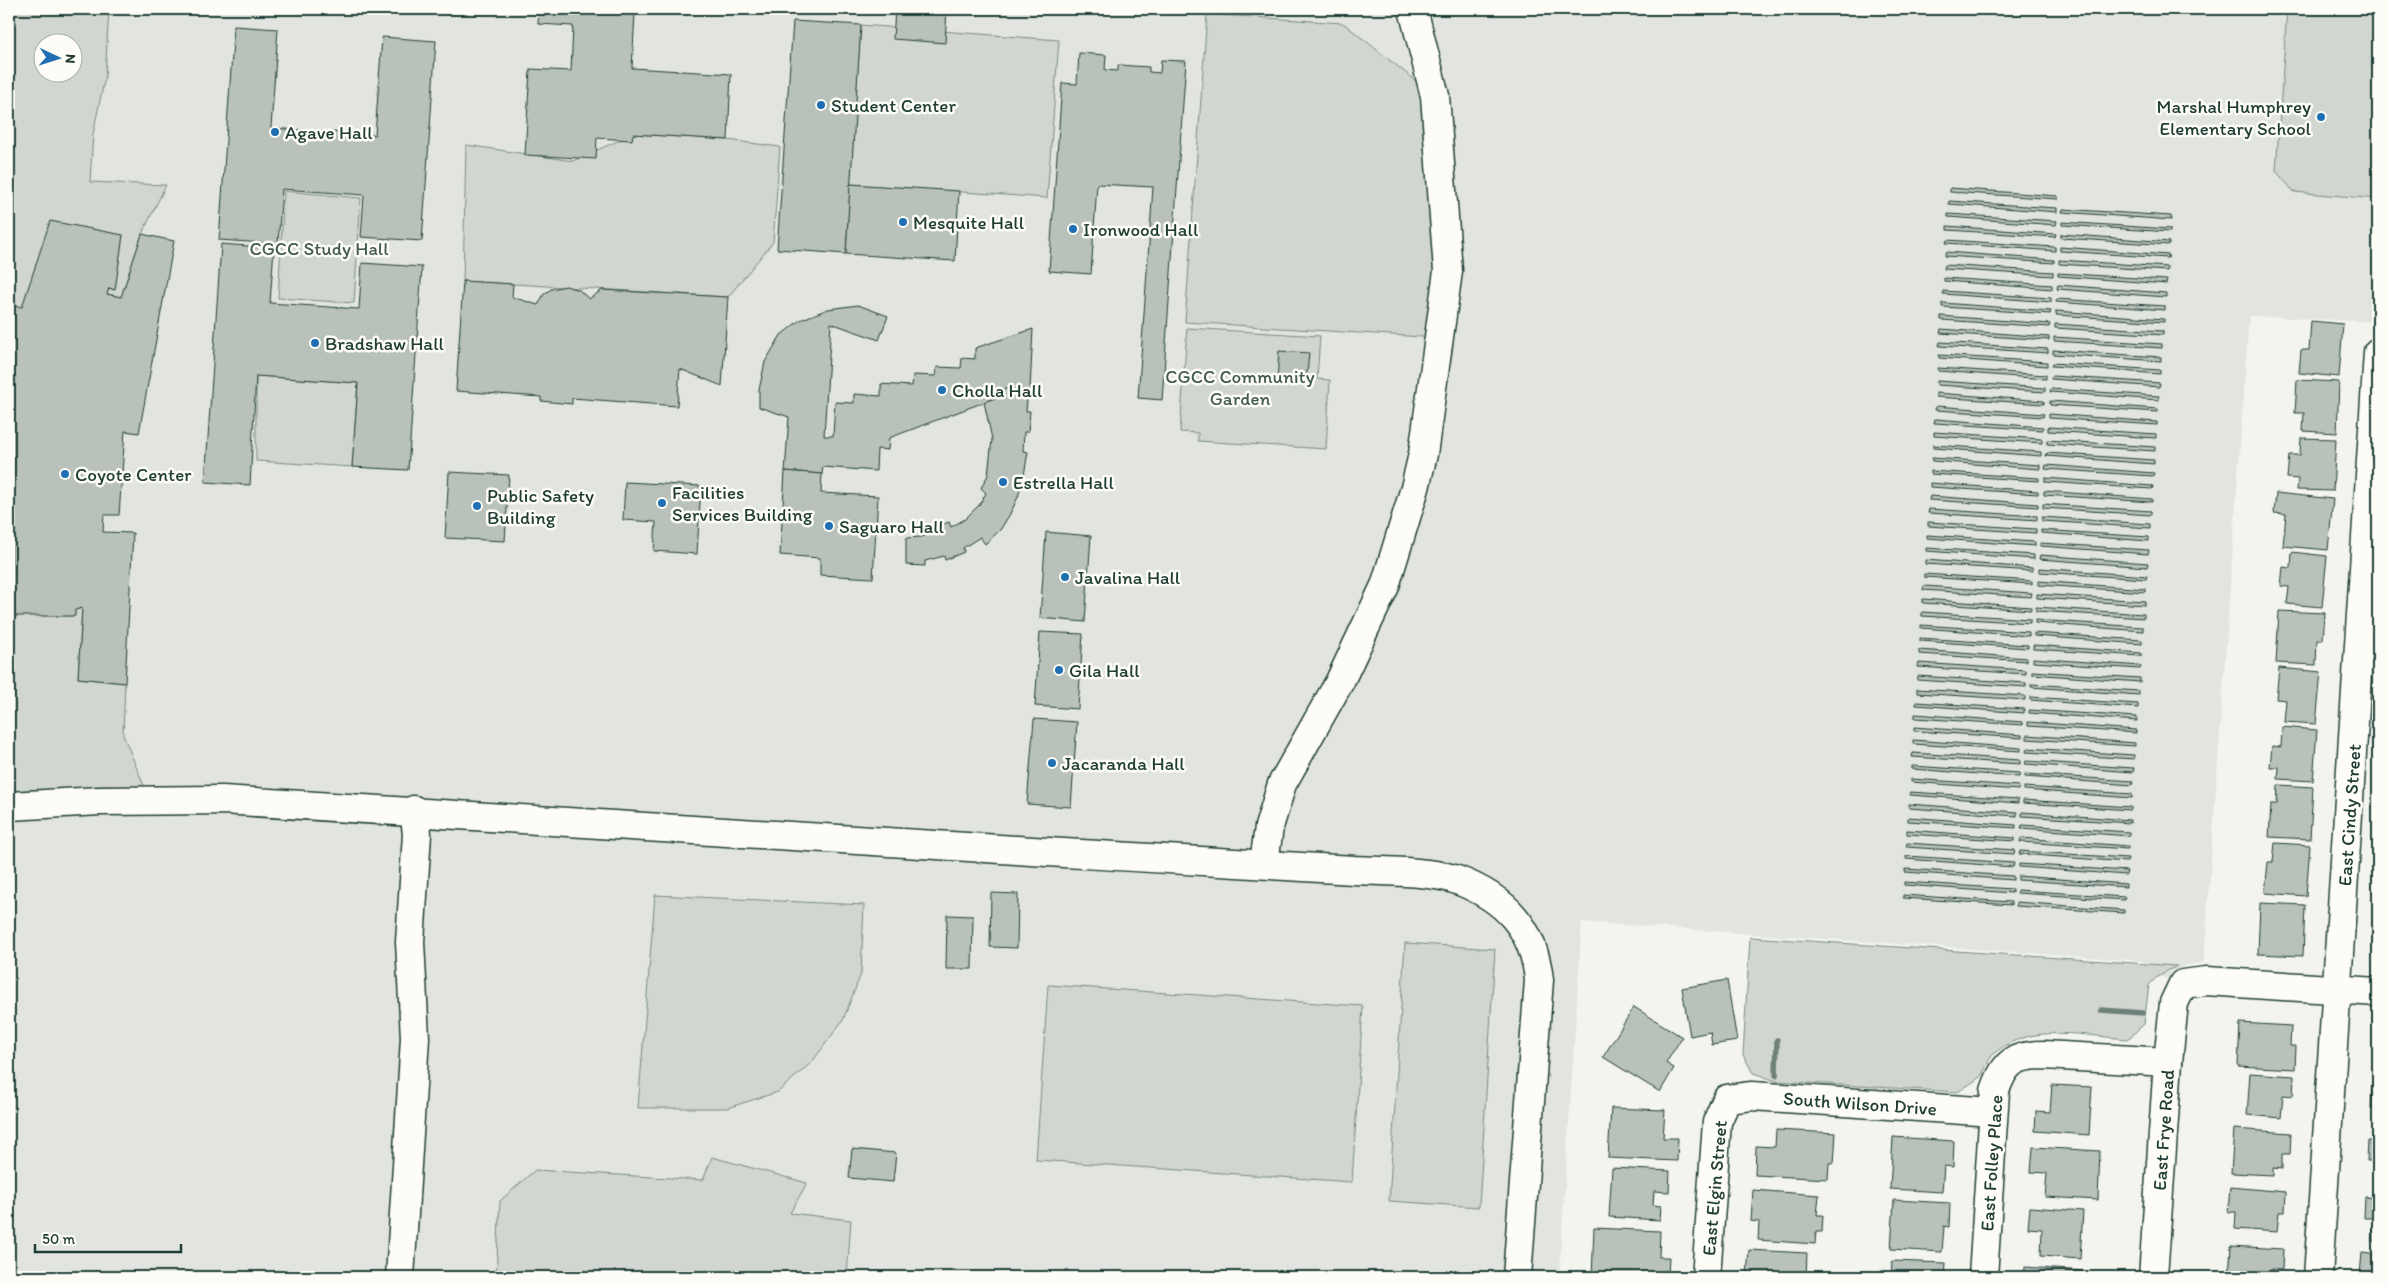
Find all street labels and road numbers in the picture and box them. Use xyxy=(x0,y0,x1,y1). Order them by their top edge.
street label: East Cindy Street xyxy=(2333,743,2366,887)
street label: East Frye Road xyxy=(2148,1069,2179,1191)
street label: South Wilson Drive xyxy=(1782,1087,1938,1120)
street label: East Folley Place xyxy=(1975,1094,2008,1232)
street label: East Elgin Street xyxy=(1697,1119,1732,1257)

